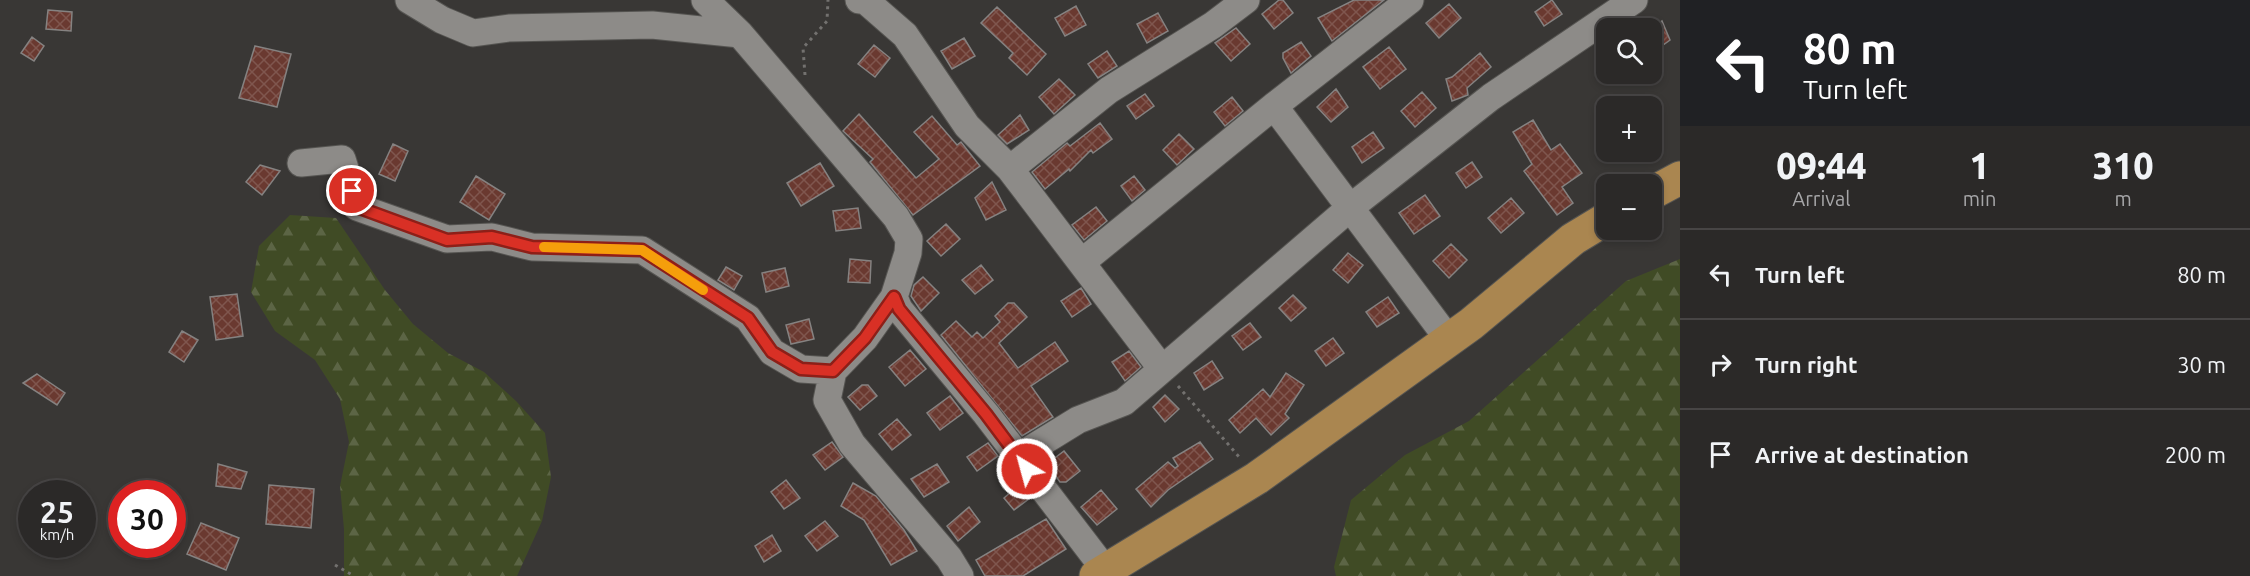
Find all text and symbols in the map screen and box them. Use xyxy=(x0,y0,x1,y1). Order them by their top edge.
map controls xyxy=(1596,18,1662,240)
button: search xyxy=(1596,18,1662,84)
icon: left xyxy=(1704,24,1782,102)
text: 80 m xyxy=(1803,25,1897,72)
text: Turn left xyxy=(1803,74,1907,104)
button: + xyxy=(1596,96,1662,162)
text: 09:44 xyxy=(1776,145,1866,186)
text: 1 xyxy=(1969,145,1990,186)
text: 310 xyxy=(2093,145,2154,186)
pin xyxy=(326,165,377,216)
icon: arrive xyxy=(335,174,368,207)
button: − xyxy=(1596,174,1662,240)
text: Arrival xyxy=(1792,187,1851,210)
text: min xyxy=(1963,187,1996,210)
text: m xyxy=(2115,187,2132,210)
icon: left xyxy=(1704,258,1737,291)
text: Turn left xyxy=(1755,262,1845,287)
text: 80 m xyxy=(2177,262,2226,287)
icon: right xyxy=(1704,348,1737,381)
text: Turn right xyxy=(1755,352,1857,377)
text: 30 m xyxy=(2177,352,2226,377)
position arrow xyxy=(995,437,1059,501)
icon: arrive xyxy=(1704,438,1737,471)
text: Arrive at destination xyxy=(1755,442,1969,467)
text: 200 m xyxy=(2165,442,2226,467)
speed limit sign: 30 xyxy=(108,480,186,558)
text: 25 xyxy=(40,495,74,529)
text: km/h xyxy=(40,526,74,543)

